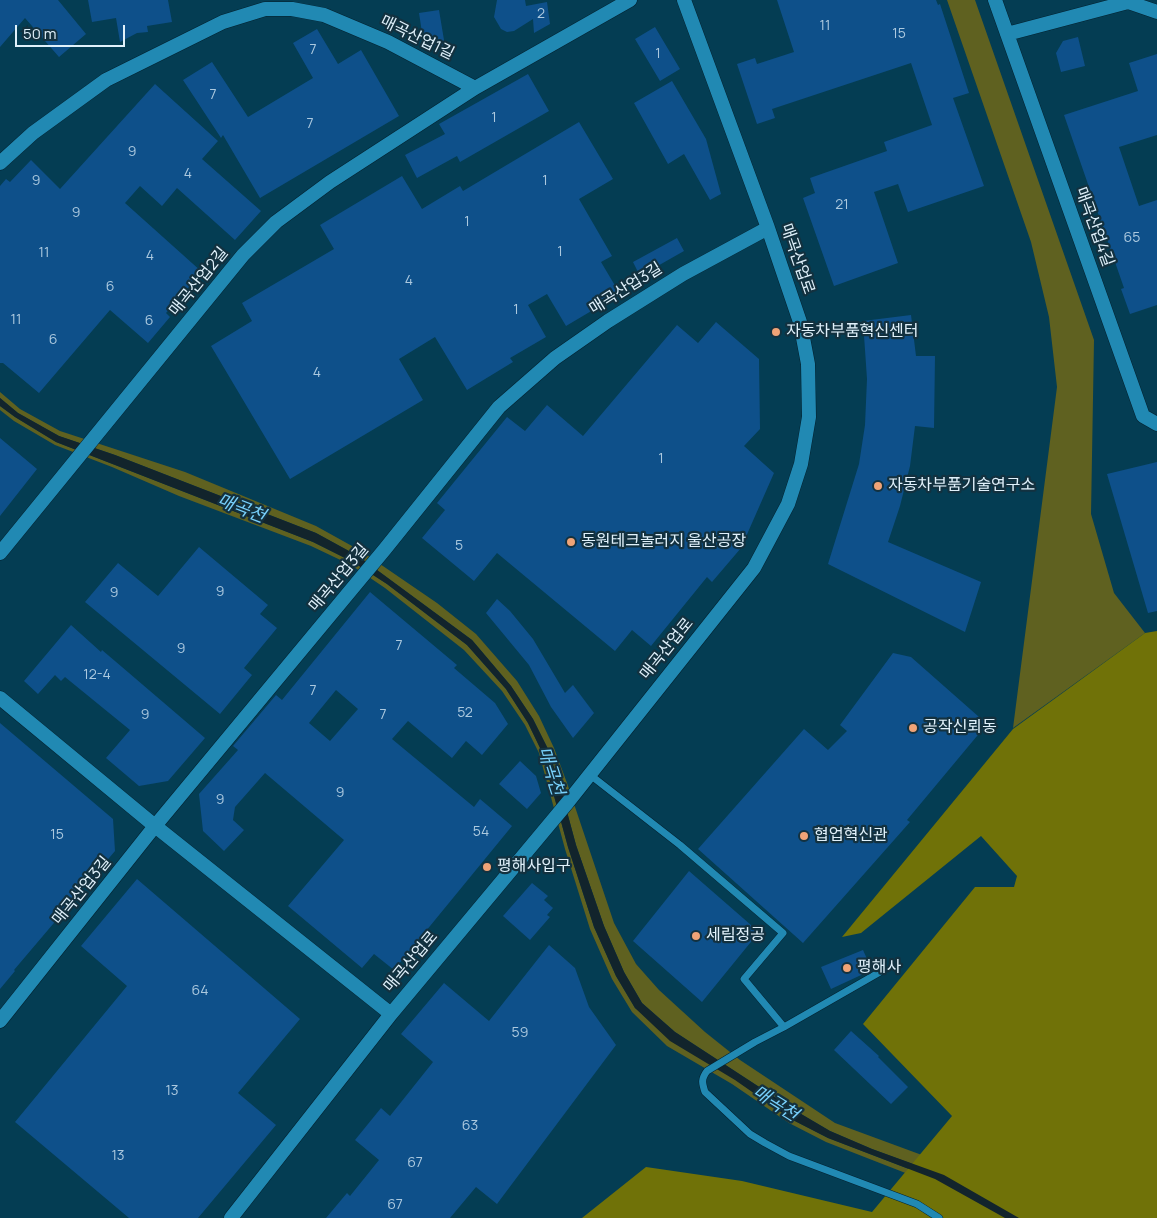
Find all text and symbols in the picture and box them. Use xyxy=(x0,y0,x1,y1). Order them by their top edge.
house number: 2 xyxy=(537,6,545,22)
street label: 매곡산업1길 xyxy=(377,12,457,64)
scale bar xyxy=(18,15,128,47)
house number: 11 xyxy=(820,18,830,34)
text: 50 m xyxy=(23,23,57,44)
house number: 15 xyxy=(892,26,906,42)
house number: 7 xyxy=(309,42,317,58)
house number: 1 xyxy=(655,46,661,62)
house number: 7 xyxy=(209,87,217,103)
house number: 1 xyxy=(491,110,497,126)
house number: 7 xyxy=(306,116,314,132)
house number: 9 xyxy=(128,144,136,160)
house number: 4 xyxy=(184,166,192,182)
house number: 9 xyxy=(32,173,40,189)
house number: 1 xyxy=(542,173,548,189)
street label: 매곡산업4길 xyxy=(1071,185,1117,269)
house number: 21 xyxy=(835,197,849,213)
house number: 9 xyxy=(72,205,80,221)
house number: 1 xyxy=(464,214,470,230)
street label: 매곡산업로 xyxy=(776,221,818,297)
house number: 65 xyxy=(1124,230,1140,246)
street label: 매곡산업2길 xyxy=(166,244,232,320)
house number: 1 xyxy=(557,244,563,260)
house number: 11 xyxy=(39,245,49,261)
house number: 4 xyxy=(146,248,154,264)
street label: 매곡산업3길 xyxy=(586,259,666,319)
house number: 4 xyxy=(405,273,413,289)
house number: 6 xyxy=(106,279,114,295)
house number: 1 xyxy=(513,302,519,318)
house number: 11 xyxy=(11,312,21,328)
house number: 6 xyxy=(145,313,153,329)
place label: 자동차부품혁신센터 xyxy=(786,322,918,342)
marker: 자동차부품혁신센터 xyxy=(770,326,782,338)
house number: 6 xyxy=(49,332,57,348)
house number: 4 xyxy=(313,365,321,381)
house number: 1 xyxy=(658,451,664,467)
place label: 자동차부품기술연구소 xyxy=(888,476,1035,496)
marker: 자동차부품기술연구소 xyxy=(872,480,884,492)
water label: 매곡천 xyxy=(214,490,268,528)
place label: 동원테크놀러지 울산공장 xyxy=(581,532,746,552)
marker: 동원테크놀러지 울산공장 xyxy=(565,536,577,548)
house number: 5 xyxy=(455,538,463,554)
street label: 매곡산업3길 xyxy=(305,540,373,616)
house number: 9 xyxy=(216,584,224,600)
house number: 9 xyxy=(110,585,118,601)
street label: 매곡산업로 xyxy=(636,614,698,684)
house number: 7 xyxy=(395,638,403,654)
house number: 9 xyxy=(177,641,185,657)
house number: 12-4 xyxy=(83,667,111,683)
house number: 7 xyxy=(309,683,317,699)
house number: 52 xyxy=(457,705,473,721)
house number: 9 xyxy=(141,707,149,723)
house number: 7 xyxy=(379,707,387,723)
place label: 공작신뢰동 xyxy=(923,718,997,738)
marker: 공작신뢰동 xyxy=(907,722,919,734)
water label: 매곡천 xyxy=(532,744,568,798)
house number: 9 xyxy=(336,785,344,801)
house number: 9 xyxy=(216,792,224,808)
house number: 54 xyxy=(473,824,489,840)
place label: 협업혁신관 xyxy=(814,826,888,846)
house number: 15 xyxy=(50,827,64,843)
marker: 협업혁신관 xyxy=(798,830,810,842)
street label: 매곡산업3길 xyxy=(49,853,115,929)
place label: 평해사입구 xyxy=(497,857,571,877)
marker: 평해사입구 xyxy=(481,861,493,873)
place label: 세림정공 xyxy=(706,926,765,946)
street label: 매곡산업로 xyxy=(380,928,442,996)
marker: 세림정공 xyxy=(690,930,702,942)
place label: 평해사 xyxy=(857,958,901,978)
marker: 평해사 xyxy=(841,962,853,974)
house number: 64 xyxy=(192,983,208,999)
house number: 59 xyxy=(512,1025,528,1041)
water label: 매곡천 xyxy=(748,1082,802,1126)
house number: 13 xyxy=(165,1083,179,1099)
house number: 63 xyxy=(462,1118,478,1134)
house number: 13 xyxy=(111,1148,125,1164)
house number: 67 xyxy=(407,1155,423,1171)
house number: 67 xyxy=(387,1197,403,1213)

